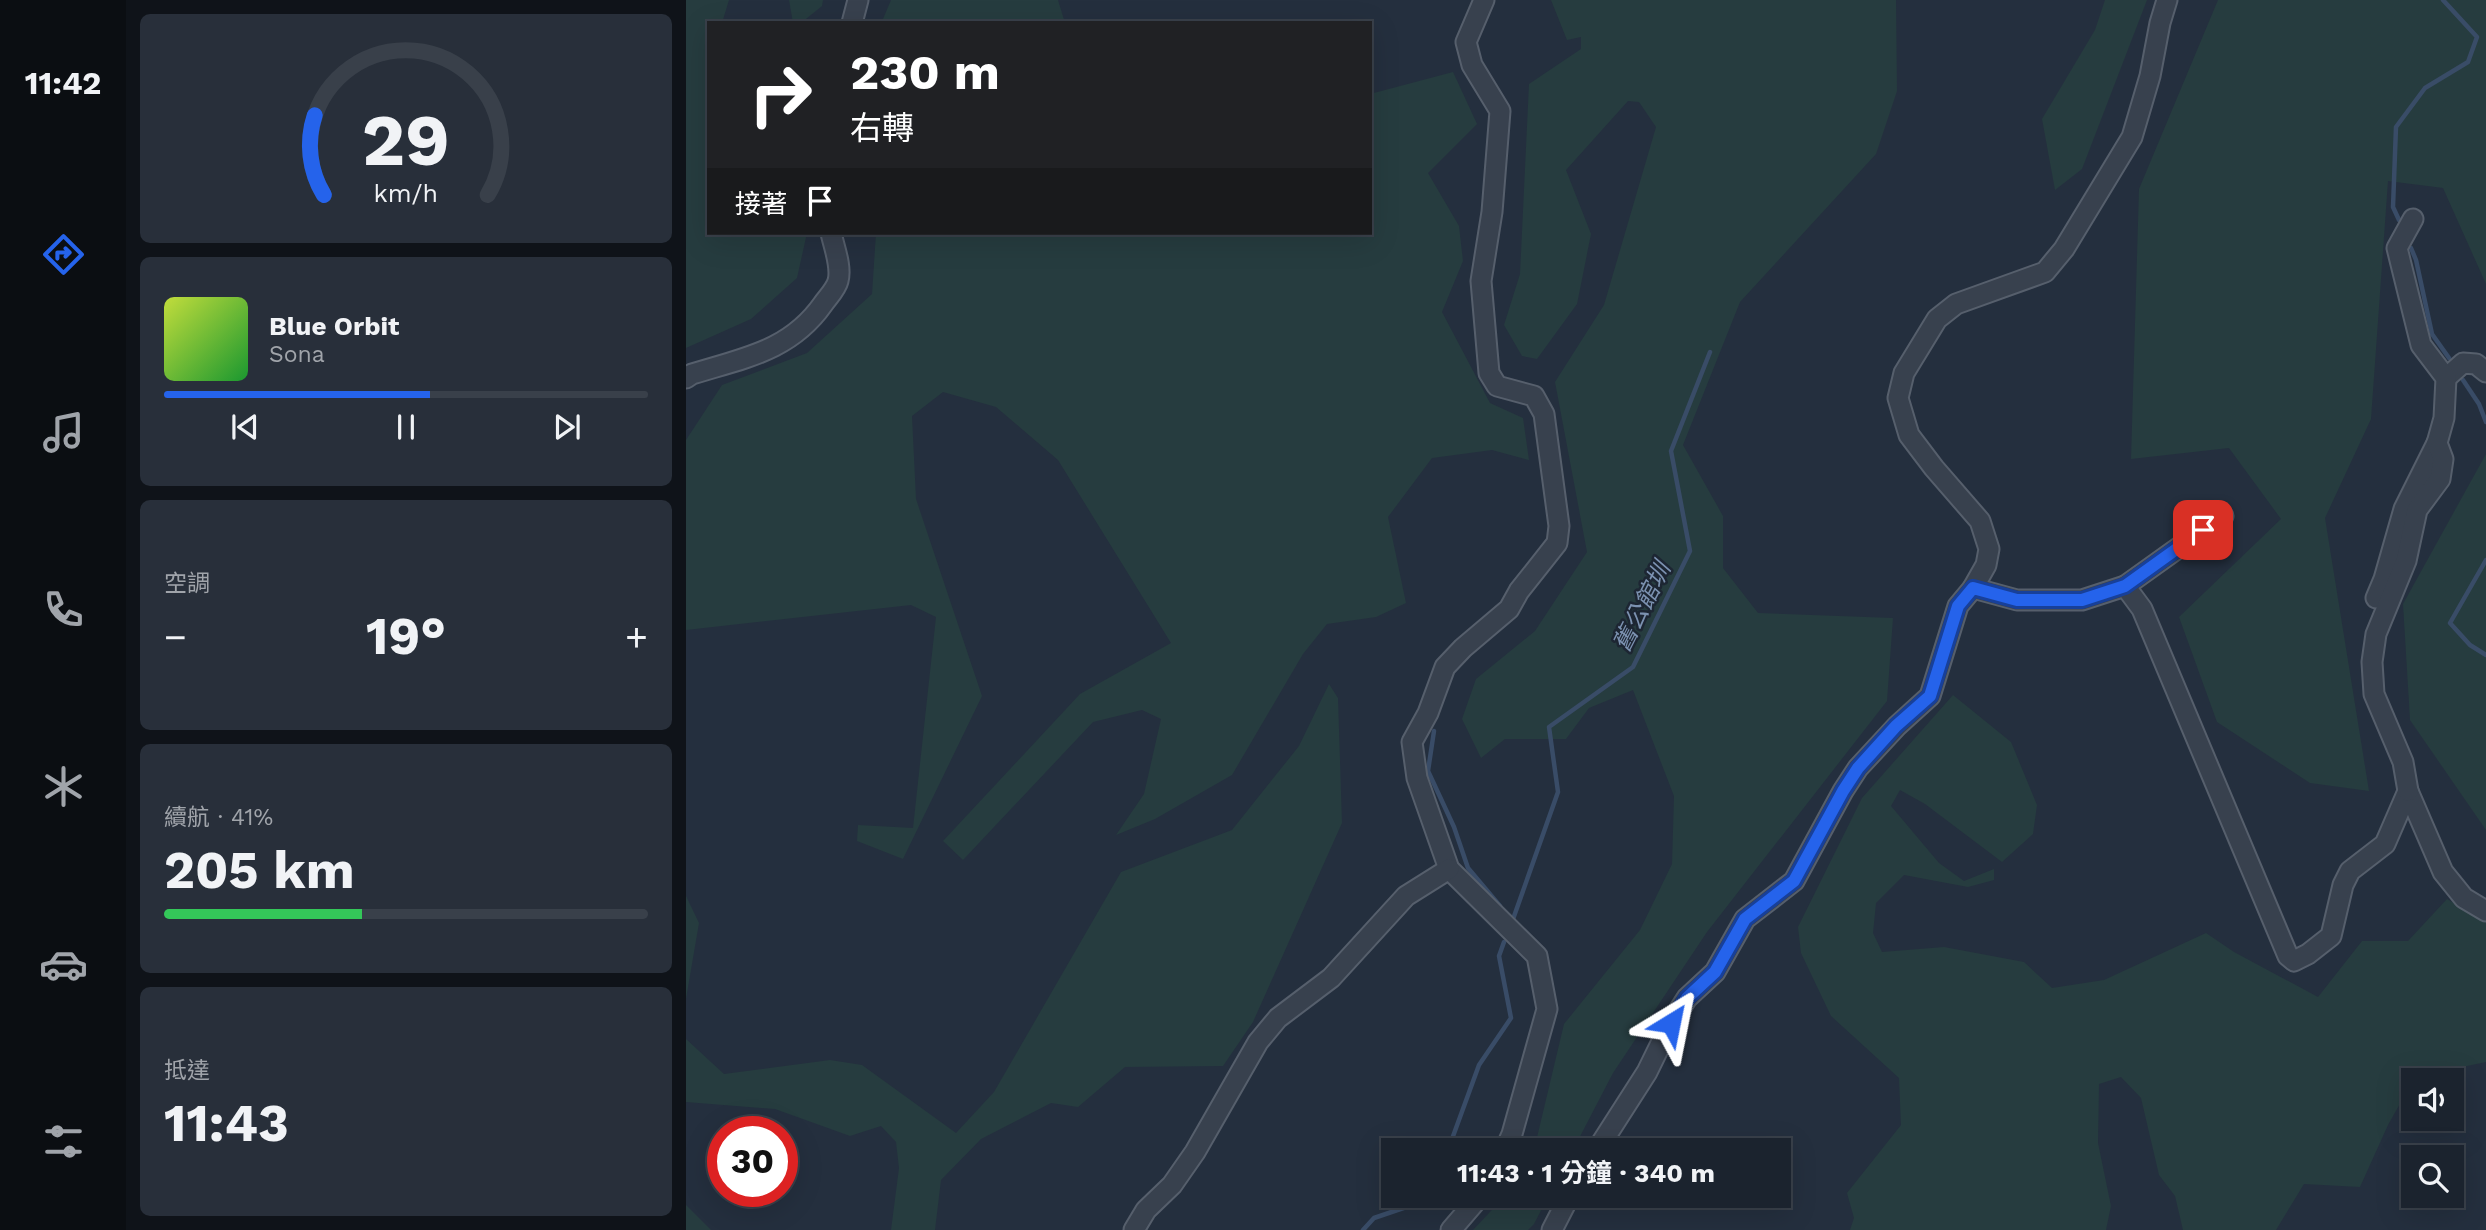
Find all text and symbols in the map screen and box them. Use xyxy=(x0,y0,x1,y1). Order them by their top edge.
text: 230 m xyxy=(850,43,1000,101)
icon: right xyxy=(735,49,826,140)
text: 11:42 xyxy=(25,64,101,102)
text: 29 xyxy=(362,97,450,183)
text: 右轉 xyxy=(850,109,914,147)
text: km/h xyxy=(374,178,438,207)
icon: arrive xyxy=(801,182,839,220)
text: 接著 xyxy=(735,189,787,219)
icon: directions xyxy=(39,230,88,279)
text: Blue Orbit xyxy=(269,311,399,341)
text: Sona xyxy=(269,341,325,368)
icon: music xyxy=(39,408,88,457)
icon: previous xyxy=(226,408,264,446)
icon: pause xyxy=(387,408,425,446)
icon: next xyxy=(548,408,586,446)
pin xyxy=(2173,500,2233,560)
icon: arrive xyxy=(2184,511,2222,549)
water label: 舊公館圳 xyxy=(1608,555,1678,656)
text: 空調 xyxy=(164,570,210,597)
icon: phone xyxy=(39,585,88,634)
text: 19° xyxy=(366,606,446,667)
text: − xyxy=(164,615,187,659)
text: + xyxy=(625,615,648,659)
icon: climate xyxy=(39,762,88,811)
text: 續航 · 41% xyxy=(164,804,273,831)
text: 205 km xyxy=(164,840,355,901)
icon: car xyxy=(39,940,88,989)
position arrow xyxy=(1634,986,1708,1060)
text: 抵達 xyxy=(164,1057,210,1084)
map controls xyxy=(2401,1068,2464,1208)
button: sound xyxy=(2401,1068,2464,1131)
text: 11:43 xyxy=(164,1093,289,1154)
speed limit sign: 30 xyxy=(707,1116,798,1207)
icon: filters xyxy=(39,1117,88,1166)
button: search xyxy=(2401,1145,2464,1208)
text: 11:43 · 1 分鐘 · 340 m xyxy=(1457,1158,1715,1188)

